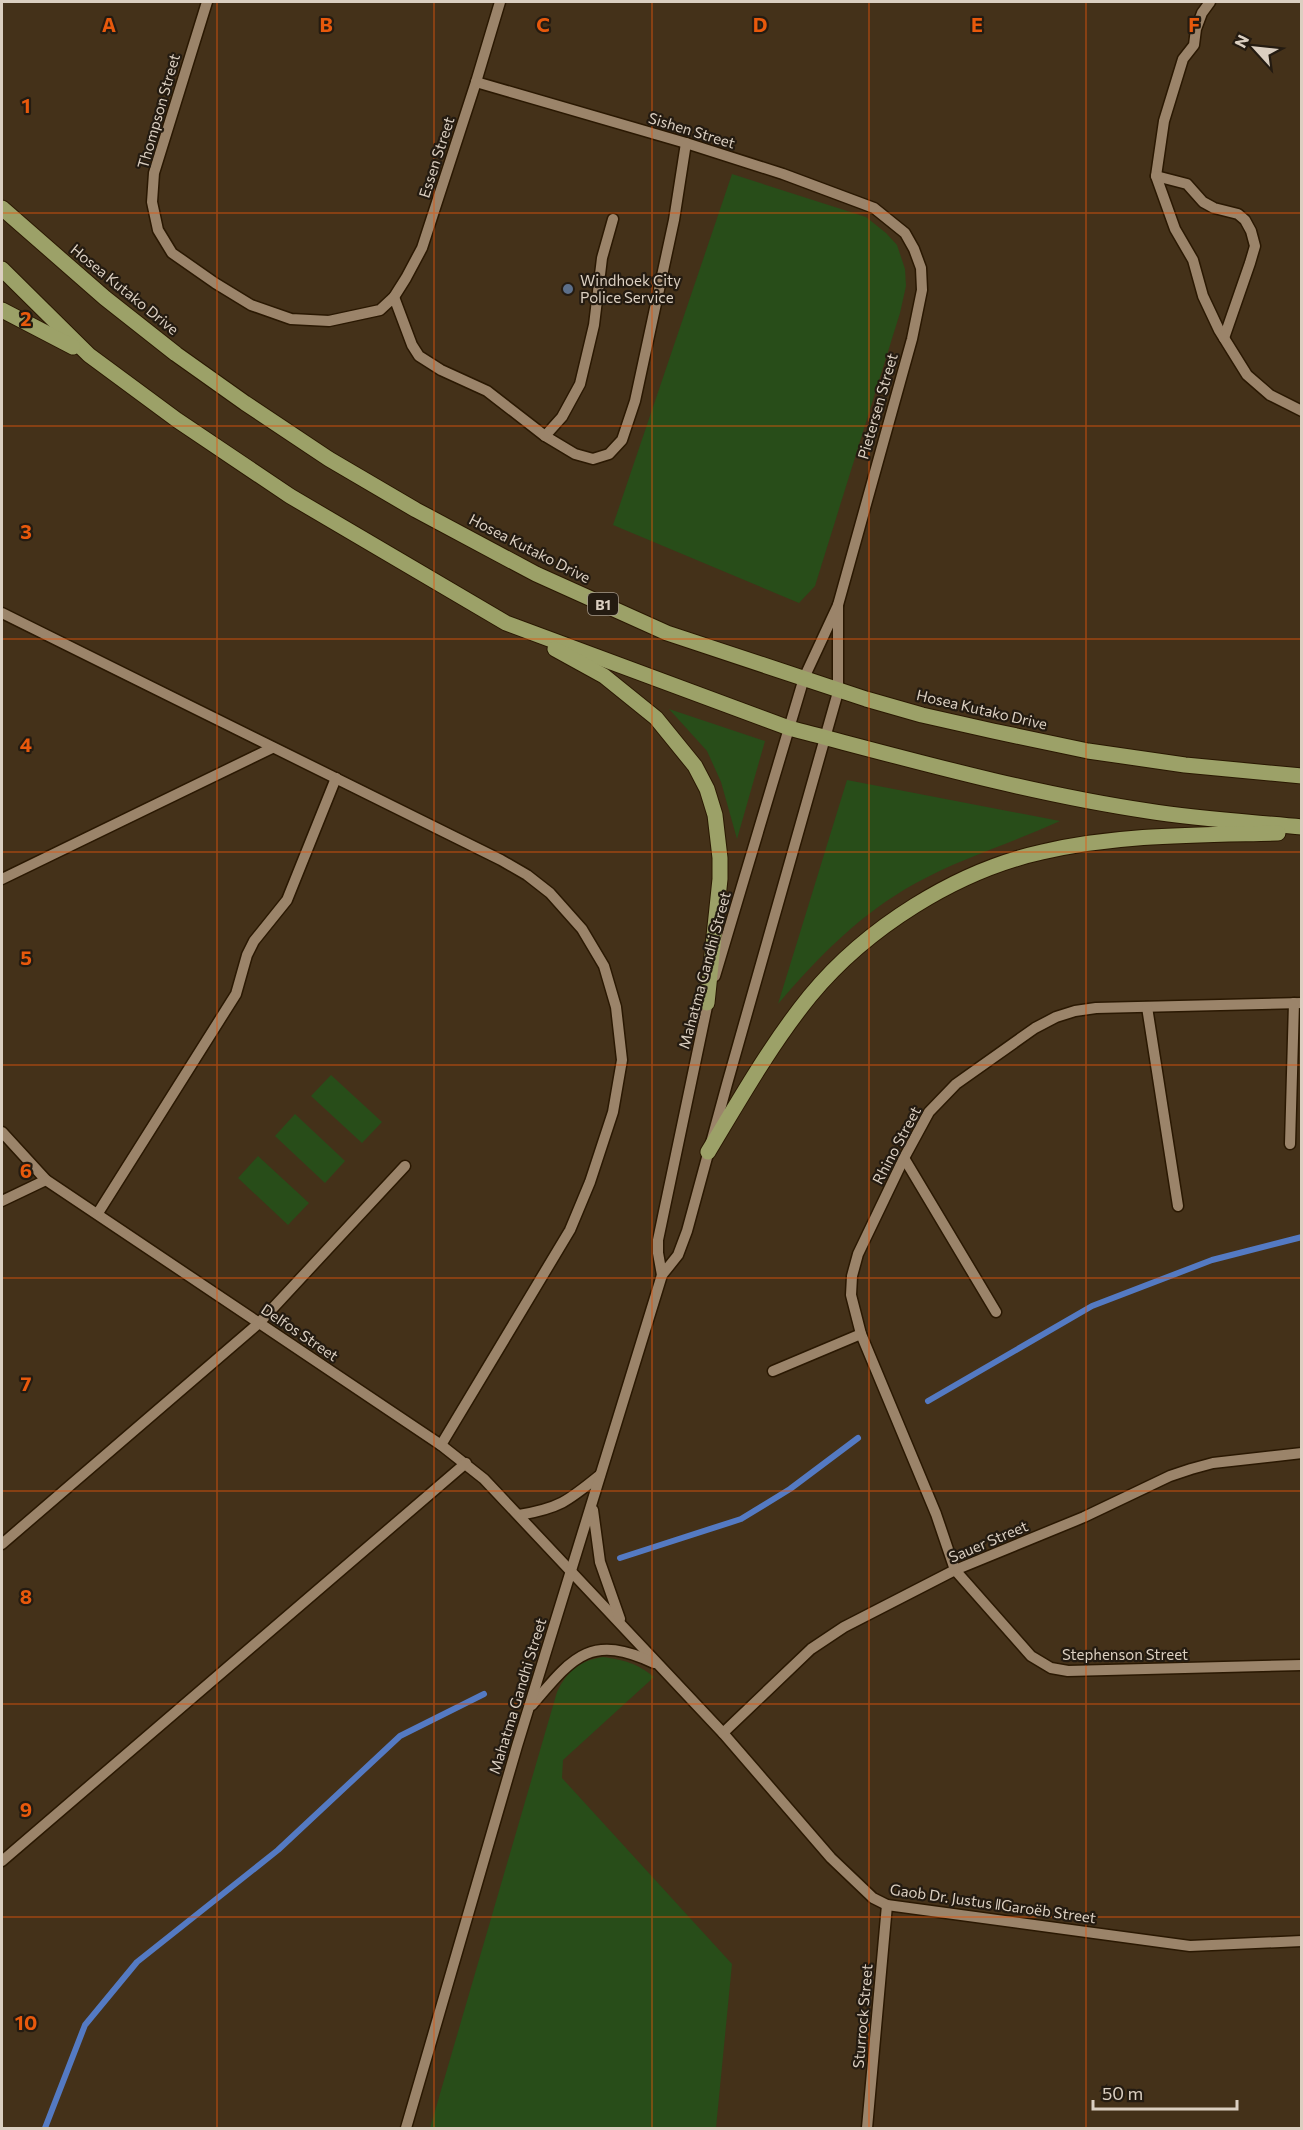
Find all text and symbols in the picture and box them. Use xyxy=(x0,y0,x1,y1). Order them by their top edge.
text: A xyxy=(102,12,116,36)
text: B xyxy=(319,12,333,36)
text: C xyxy=(536,12,550,36)
text: D xyxy=(753,12,767,36)
text: E xyxy=(971,12,983,36)
text: F xyxy=(1188,12,1200,36)
north arrow xyxy=(1225,18,1285,78)
text: N xyxy=(1230,31,1252,51)
street label: Thompson Street xyxy=(133,51,183,171)
text: 1 xyxy=(21,93,31,117)
street label: Sishen Street xyxy=(646,108,738,152)
street label: Essen Street xyxy=(414,114,458,200)
street label: Hosea Kutako Drive xyxy=(67,240,183,338)
place label: Windhoek City Police Service xyxy=(580,271,681,306)
marker: Windhoek City Police Service xyxy=(561,282,575,296)
text: 2 xyxy=(20,306,32,330)
street label: Pietersen Street xyxy=(853,351,901,461)
street label: Hosea Kutako Drive xyxy=(466,510,594,586)
text: 3 xyxy=(20,519,32,543)
road number: B1 xyxy=(588,593,618,615)
street label: Hosea Kutako Drive xyxy=(915,685,1049,733)
text: 4 xyxy=(20,732,32,756)
street label: Mahatma Gandhi Street xyxy=(674,889,734,1051)
text: 5 xyxy=(20,945,32,969)
street label: Rhino Street xyxy=(868,1103,924,1187)
text: 6 xyxy=(20,1158,32,1182)
street label: Delfos Street xyxy=(258,1300,342,1364)
text: 7 xyxy=(21,1371,32,1395)
street label: Sauer Street xyxy=(946,1516,1030,1566)
text: 8 xyxy=(20,1584,32,1608)
street label: Mahatma Gandhi Street xyxy=(485,1616,549,1776)
street label: Stephenson Street xyxy=(1062,1645,1188,1663)
text: 9 xyxy=(20,1797,32,1821)
street label: Gaob Dr. Justus ǁGaroëb Street xyxy=(889,1880,1097,1926)
street label: Sturrock Street xyxy=(848,1963,876,2069)
text: 10 xyxy=(15,2010,37,2034)
scale bar xyxy=(1093,2073,1237,2111)
text: 50 m xyxy=(1102,2082,1143,2104)

